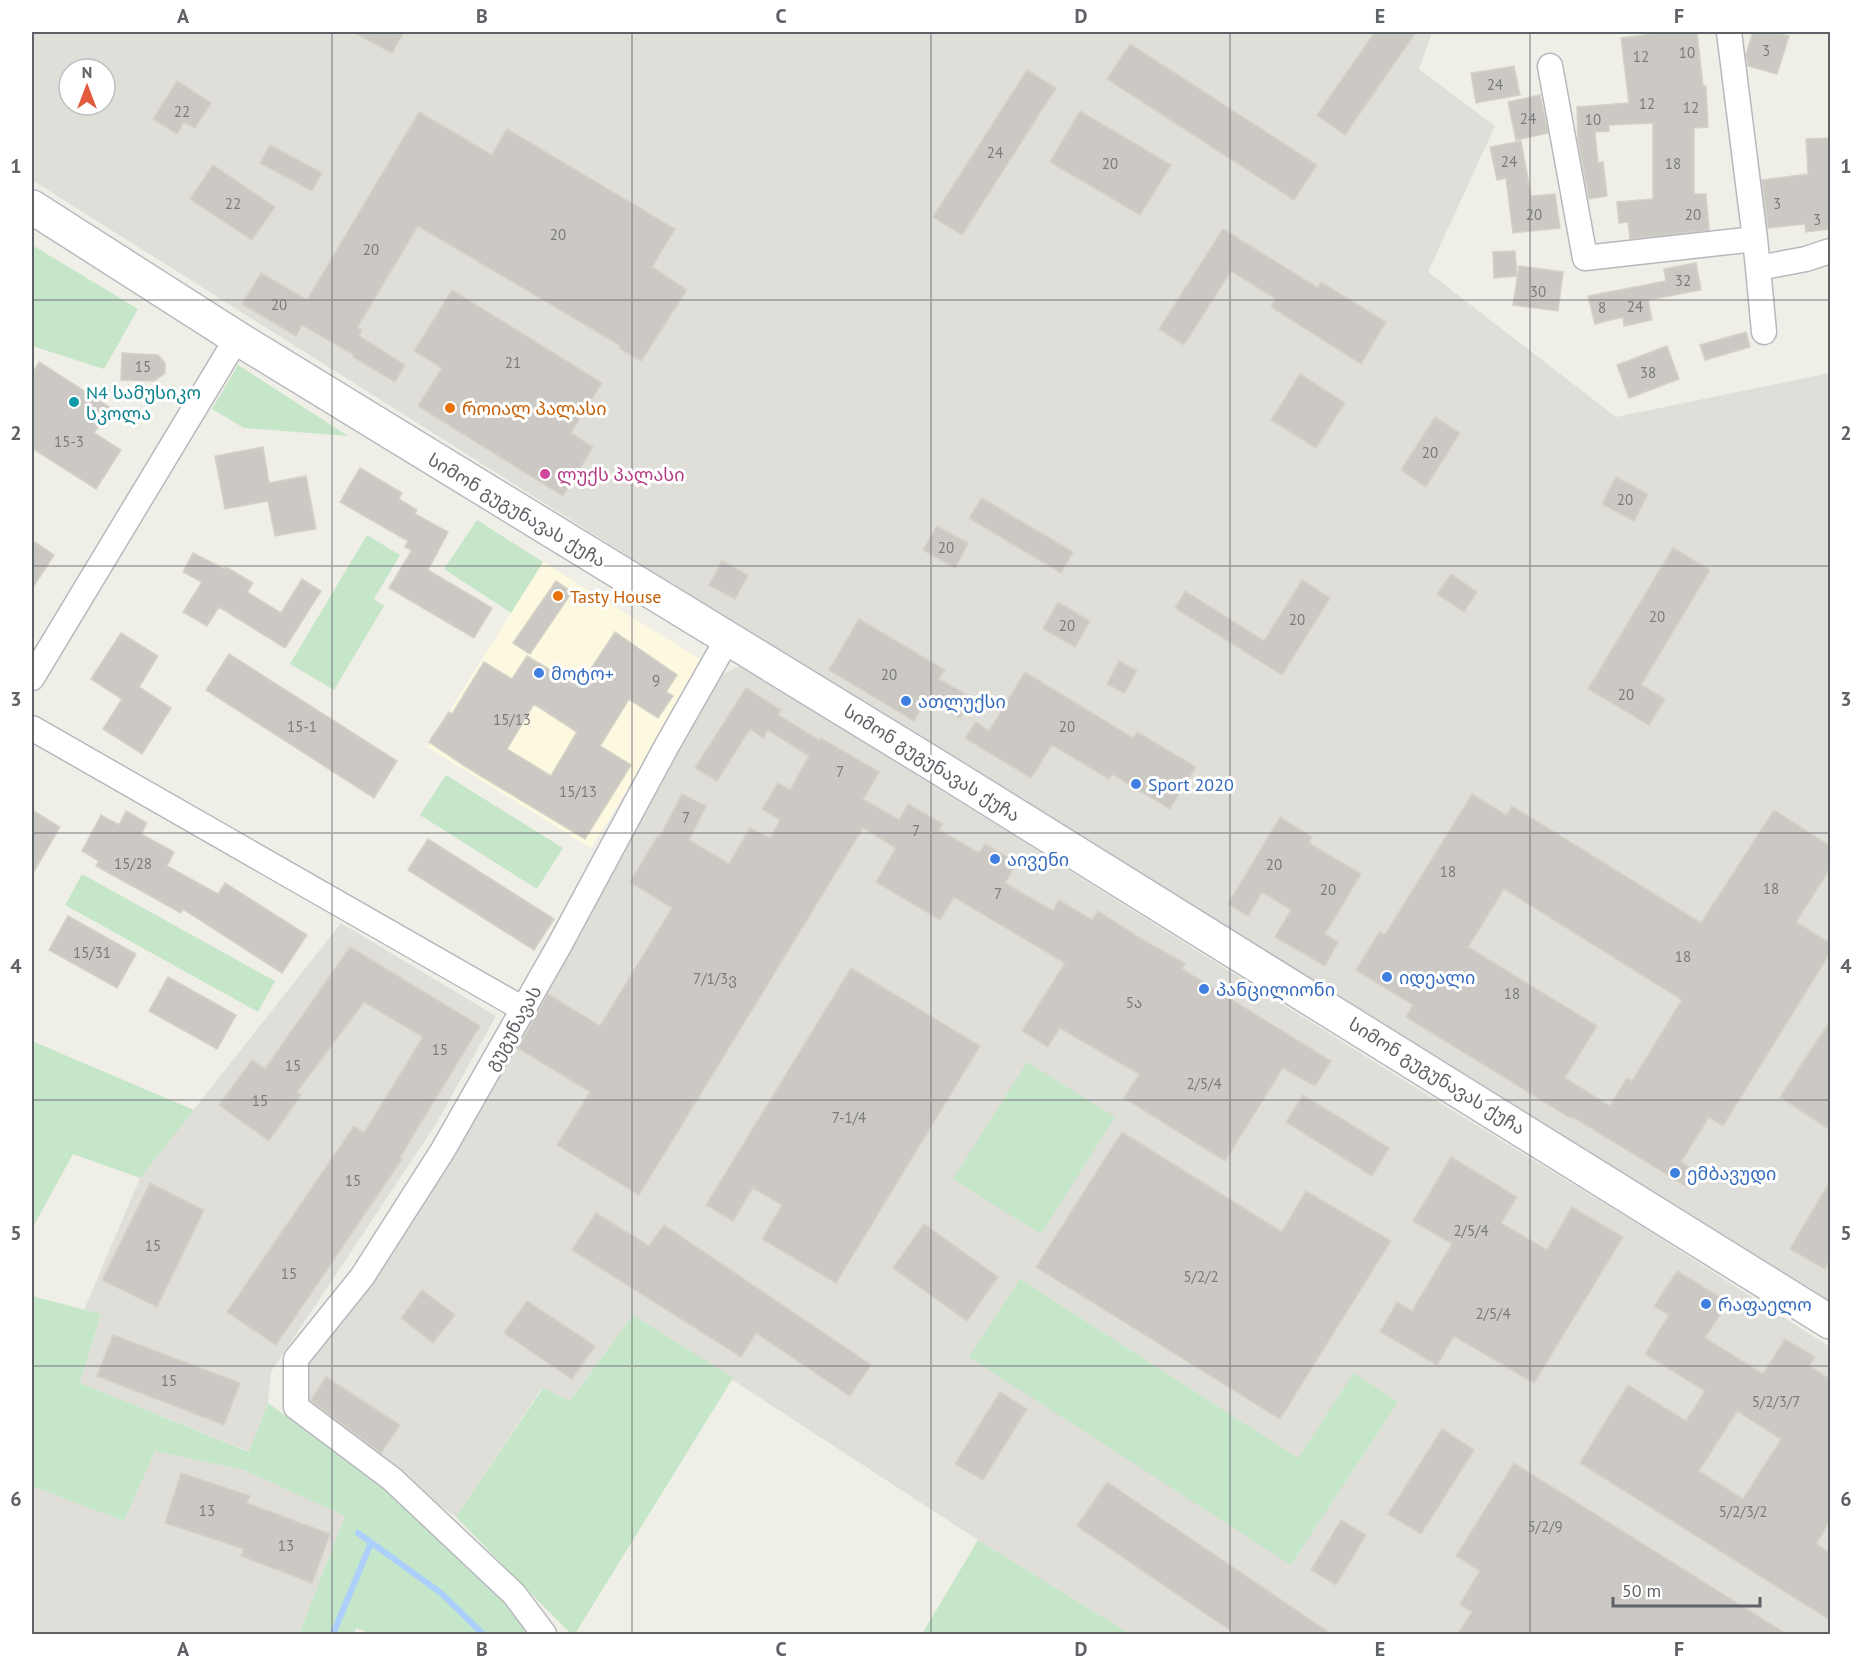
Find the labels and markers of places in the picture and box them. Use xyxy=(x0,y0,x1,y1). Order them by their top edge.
place label: N4 სამუსიკო სკოლა xyxy=(86,381,201,425)
marker: N4 სამუსიკო სკოლა xyxy=(67,395,81,409)
place label: როიალ პალასი xyxy=(462,397,607,420)
marker: როიალ პალასი xyxy=(443,401,457,415)
place label: ლუქს პალასი xyxy=(557,463,685,486)
marker: ლუქს პალასი xyxy=(538,467,552,481)
place label: Tasty House xyxy=(570,585,661,608)
marker: Tasty House xyxy=(551,589,565,603)
place label: მოტო+ xyxy=(551,662,614,685)
marker: მოტო+ xyxy=(532,666,546,680)
place label: ათლუქსი xyxy=(918,690,1006,713)
marker: ათლუქსი xyxy=(899,694,913,708)
place label: Sport 2020 xyxy=(1148,773,1234,796)
marker: Sport 2020 xyxy=(1129,777,1143,791)
place label: აივენი xyxy=(1007,848,1069,871)
marker: აივენი xyxy=(988,852,1002,866)
place label: იდეალი xyxy=(1399,966,1475,989)
marker: იდეალი xyxy=(1380,970,1394,984)
place label: პანცილიონი xyxy=(1216,978,1335,1001)
marker: პანცილიონი xyxy=(1197,982,1211,996)
place label: ემბავუდი xyxy=(1687,1162,1776,1185)
marker: ემბავუდი xyxy=(1668,1166,1682,1180)
place label: რაფაელო xyxy=(1718,1293,1812,1316)
marker: რაფაელო xyxy=(1699,1297,1713,1311)

